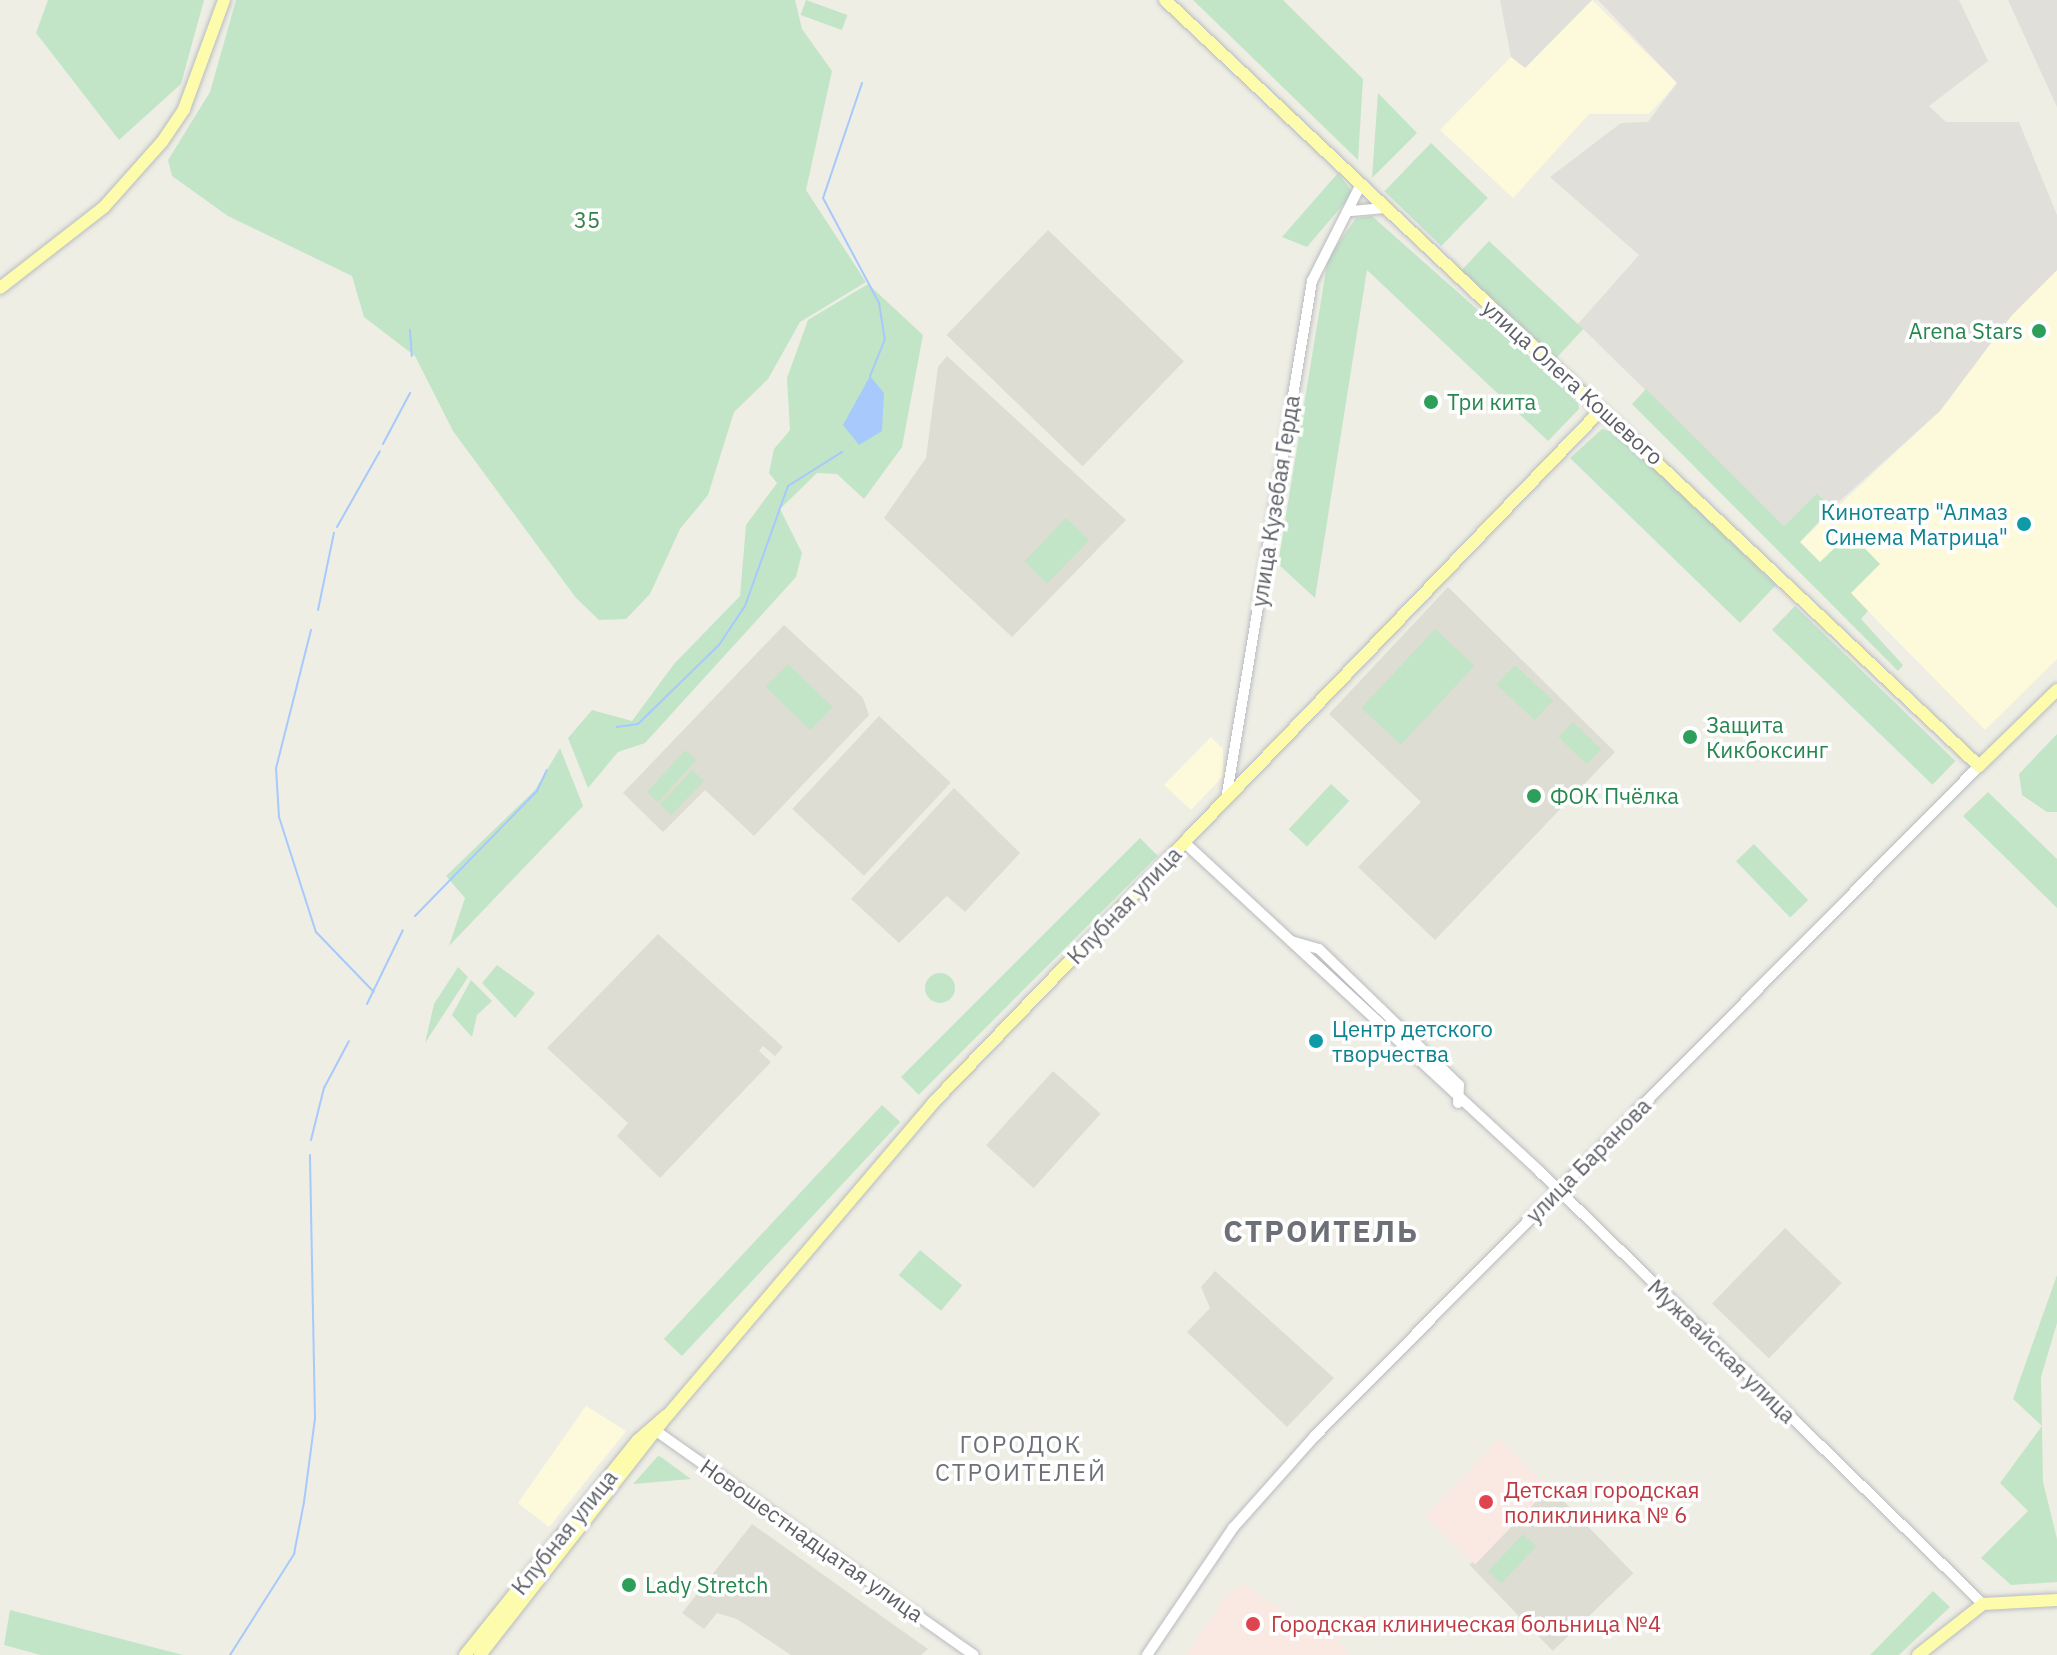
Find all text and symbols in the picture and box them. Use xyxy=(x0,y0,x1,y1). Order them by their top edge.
park label: 35 xyxy=(574,207,600,233)
street label: улица Олега Кошевого xyxy=(1477,294,1669,470)
place label: Arena Stars xyxy=(1908,318,2023,344)
marker: Arena Stars xyxy=(2030,322,2048,340)
place label: Три кита xyxy=(1447,389,1536,415)
street label: улица Кузебая Герда xyxy=(1245,393,1305,609)
marker: Три кита xyxy=(1422,393,1440,411)
place label: Кинотеатр "Алмаз Синема Матрица" xyxy=(1821,498,2008,550)
marker: Кинотеатр "Алмаз Синема Матрица" xyxy=(2015,515,2033,533)
place label: Защита Кикбоксинг xyxy=(1706,711,1828,762)
marker: Защита Кикбоксинг xyxy=(1681,728,1699,746)
place label: ФОК Пчёлка xyxy=(1550,783,1679,809)
marker: ФОК Пчёлка xyxy=(1525,787,1543,805)
street label: Клубная улица xyxy=(1061,841,1187,969)
place label: Центр детского творчества xyxy=(1332,1015,1493,1066)
marker: Центр детского творчества xyxy=(1307,1032,1325,1050)
street label: улица Баранова xyxy=(1520,1092,1656,1228)
district label: СТРОИТЕЛЬ xyxy=(1223,1213,1419,1249)
street label: Мужвайская улица xyxy=(1643,1274,1801,1428)
district label: ГОРОДОК СТРОИТЕЛЕЙ xyxy=(935,1431,1107,1487)
street label: Новошестнадцатая улица xyxy=(695,1453,929,1627)
street label: Клубная улица xyxy=(506,1464,622,1600)
place label: Детская городская поликлиника № 6 xyxy=(1504,1476,1700,1528)
marker: Детская городская поликлиника № 6 xyxy=(1475,1491,1497,1513)
place label: Lady Stretch xyxy=(645,1572,768,1598)
marker: Lady Stretch xyxy=(620,1576,638,1594)
place label: Городская клиническая больница №4 xyxy=(1271,1611,1661,1637)
marker: Городская клиническая больница №4 xyxy=(1242,1613,1264,1635)

